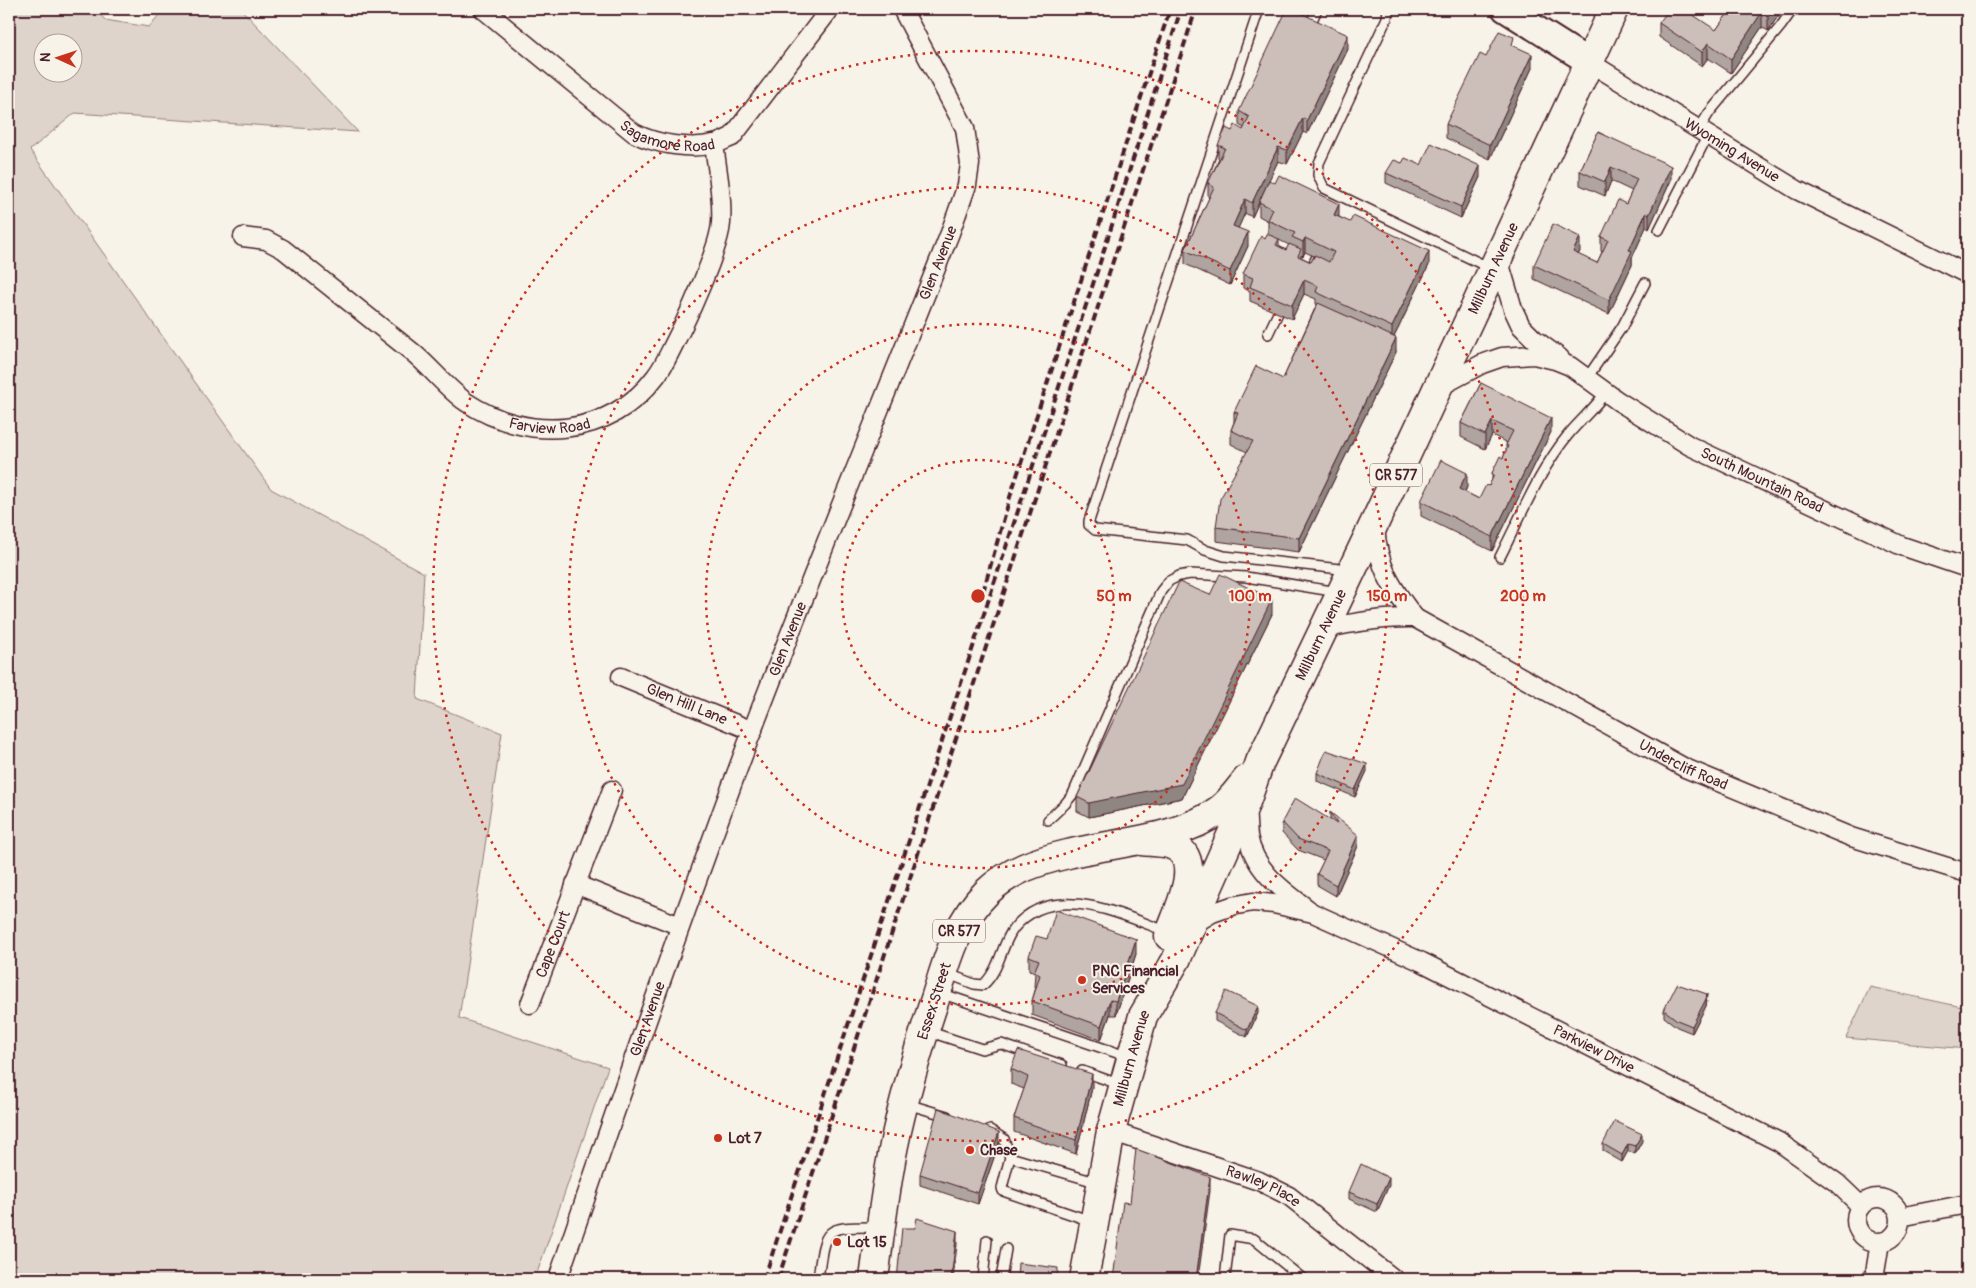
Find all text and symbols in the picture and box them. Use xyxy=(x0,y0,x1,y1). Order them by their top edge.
north arrow xyxy=(32,32,82,82)
text: N xyxy=(37,52,54,63)
street label: Wyoming Avenue xyxy=(1681,114,1783,187)
street label: Sagamore Road xyxy=(616,116,717,156)
street label: Millburn Avenue xyxy=(1464,219,1523,317)
street label: Glen Avenue xyxy=(915,223,962,303)
street label: Farview Road xyxy=(507,414,593,439)
street label: South Mountain Road xyxy=(1697,443,1826,518)
road number: CR 577 xyxy=(1370,464,1422,486)
street label: Millburn Avenue xyxy=(1291,586,1352,684)
centre of rings xyxy=(969,587,987,605)
text: 50 m xyxy=(1097,587,1131,606)
text: 100 m xyxy=(1229,587,1271,606)
text: 150 m xyxy=(1367,587,1407,606)
text: 200 m xyxy=(1500,587,1546,606)
street label: Glen Avenue xyxy=(765,599,812,679)
street label: Glen Hill Lane xyxy=(643,679,730,730)
street label: Undercliff Road xyxy=(1635,735,1731,795)
street label: Cape Court xyxy=(532,907,575,981)
road number: CR 577 xyxy=(933,919,985,942)
street label: Essex Street xyxy=(913,959,956,1042)
place label: PNC Financial Services xyxy=(1092,962,1179,998)
marker: PNC Financial Services xyxy=(1076,974,1088,986)
street label: Glen Avenue xyxy=(626,978,670,1059)
street label: Millburn Avenue xyxy=(1109,1006,1155,1109)
street label: Parkview Drive xyxy=(1550,1021,1638,1078)
place label: Lot 7 xyxy=(728,1129,762,1148)
marker: Lot 7 xyxy=(712,1132,724,1144)
place label: Chase xyxy=(980,1141,1018,1160)
marker: Chase xyxy=(964,1144,976,1156)
street label: Rawley Place xyxy=(1223,1161,1305,1212)
place label: Lot 15 xyxy=(847,1233,887,1252)
marker: Lot 15 xyxy=(831,1236,843,1248)

